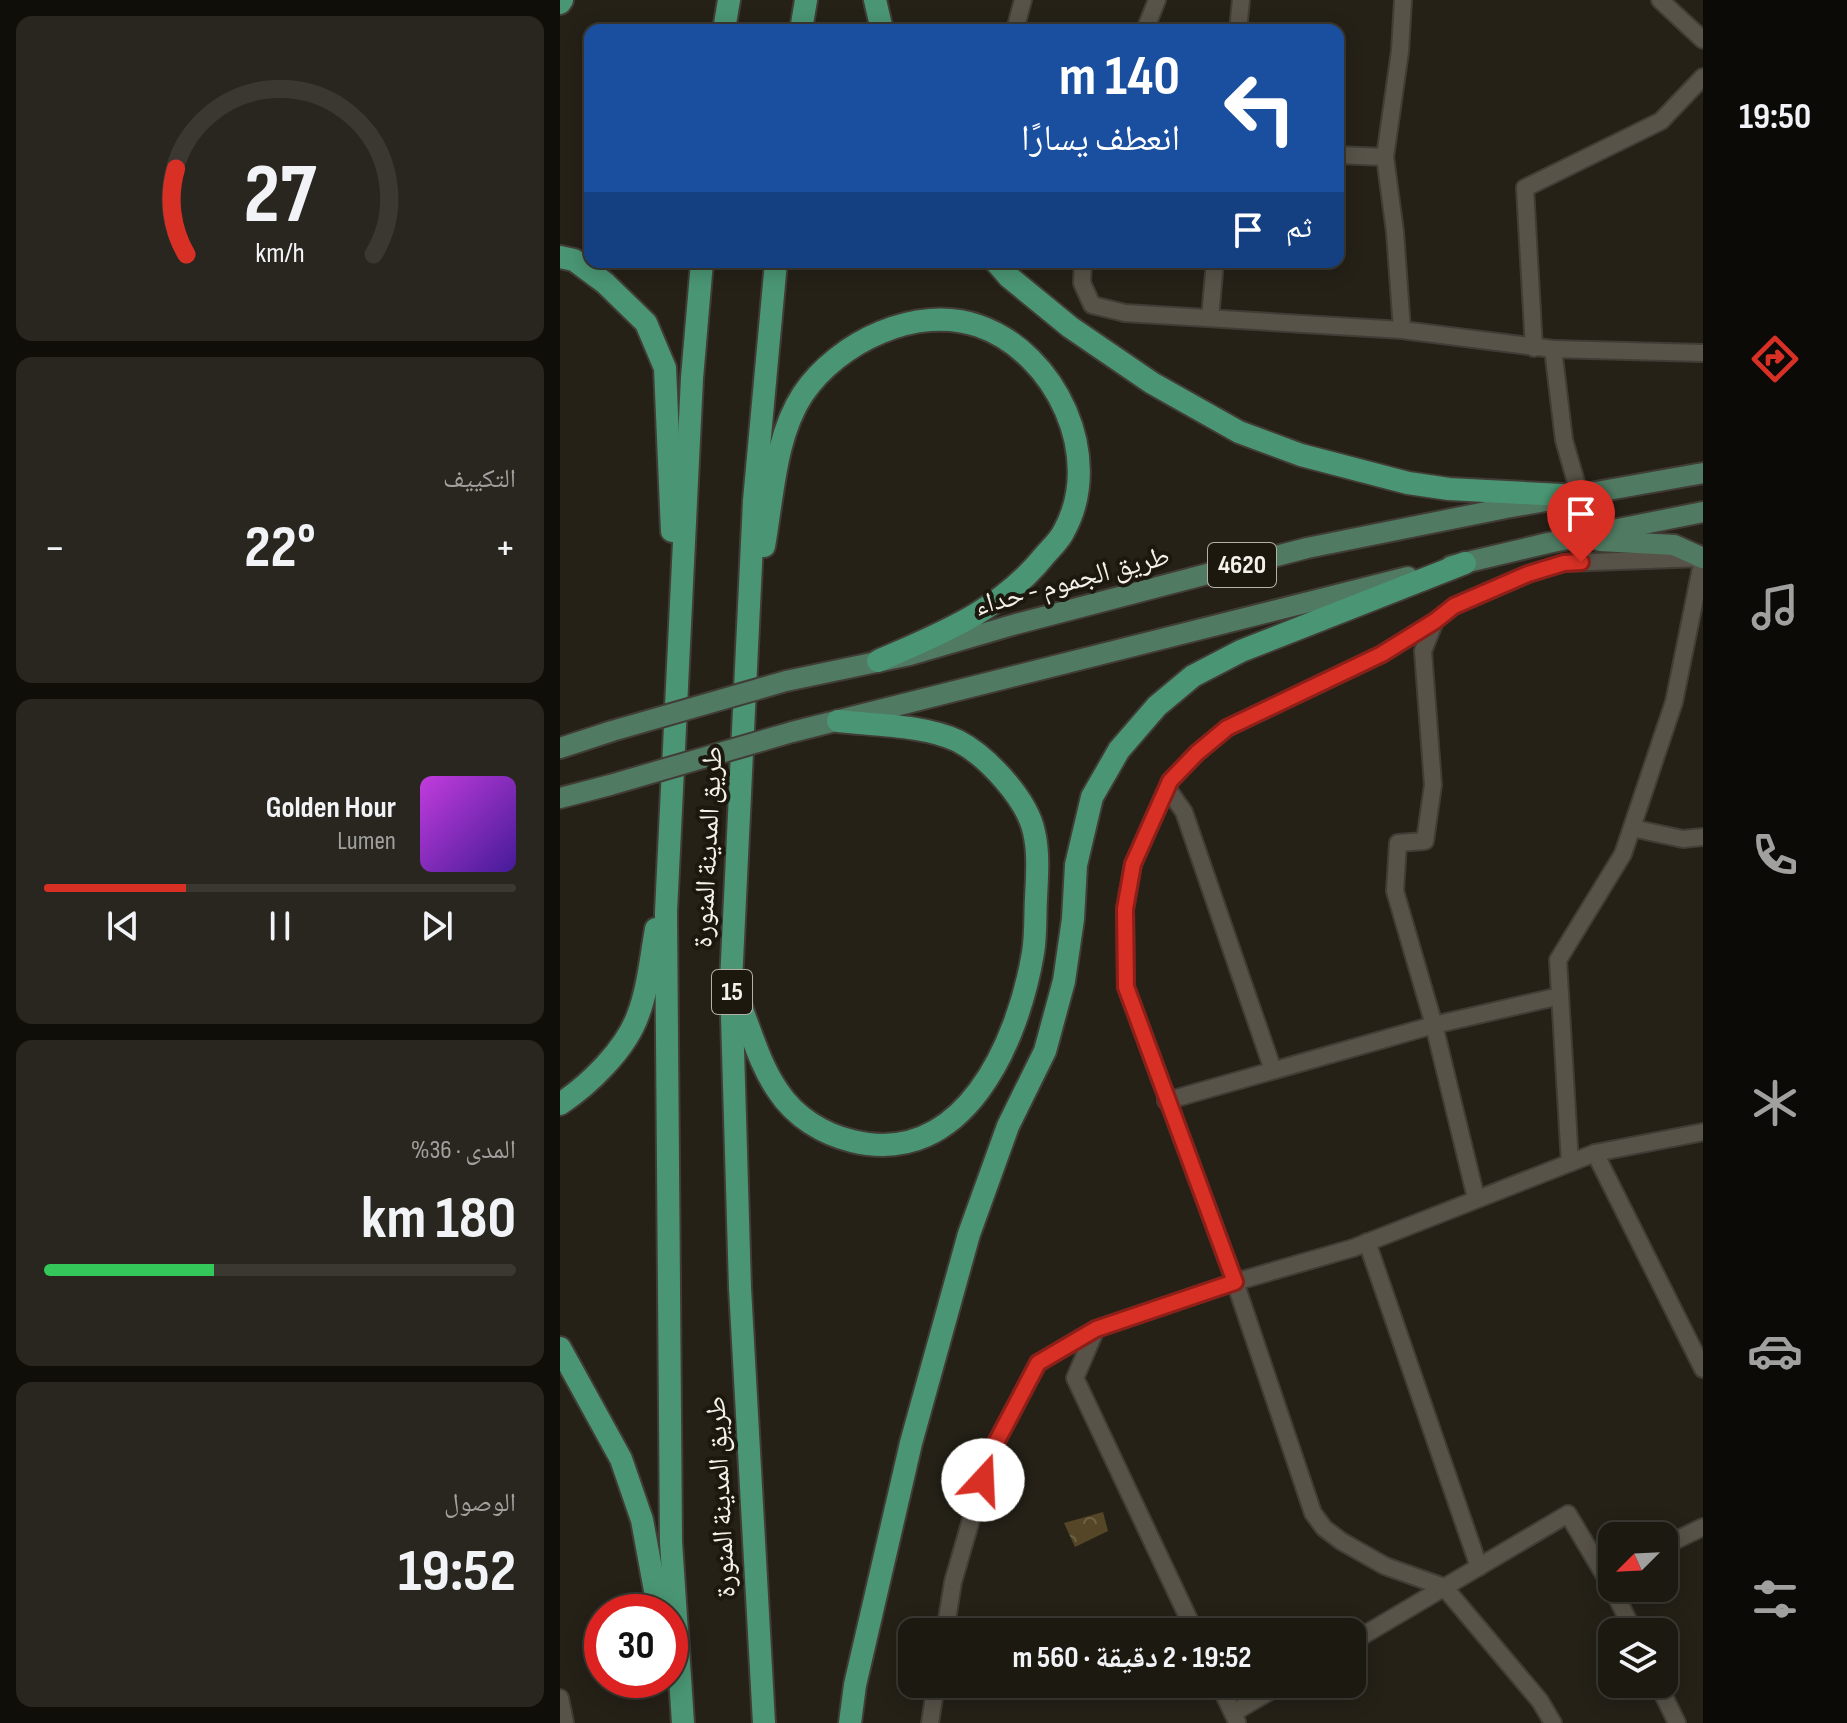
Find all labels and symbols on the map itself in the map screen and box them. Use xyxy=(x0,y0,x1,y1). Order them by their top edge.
pin xyxy=(1547,480,1615,562)
street label: طريق الجموم - حداء xyxy=(971,539,1173,624)
road number: 4620 xyxy=(1208,543,1276,587)
street label: طريق المدينة المنورة xyxy=(686,745,730,949)
road number: 15 xyxy=(712,970,752,1014)
street label: طريق المدينة المنورة xyxy=(699,1395,743,1599)
position arrow xyxy=(941,1438,1025,1522)
north arrow xyxy=(1598,1522,1678,1602)
speed limit sign: 30 xyxy=(584,1594,688,1698)

